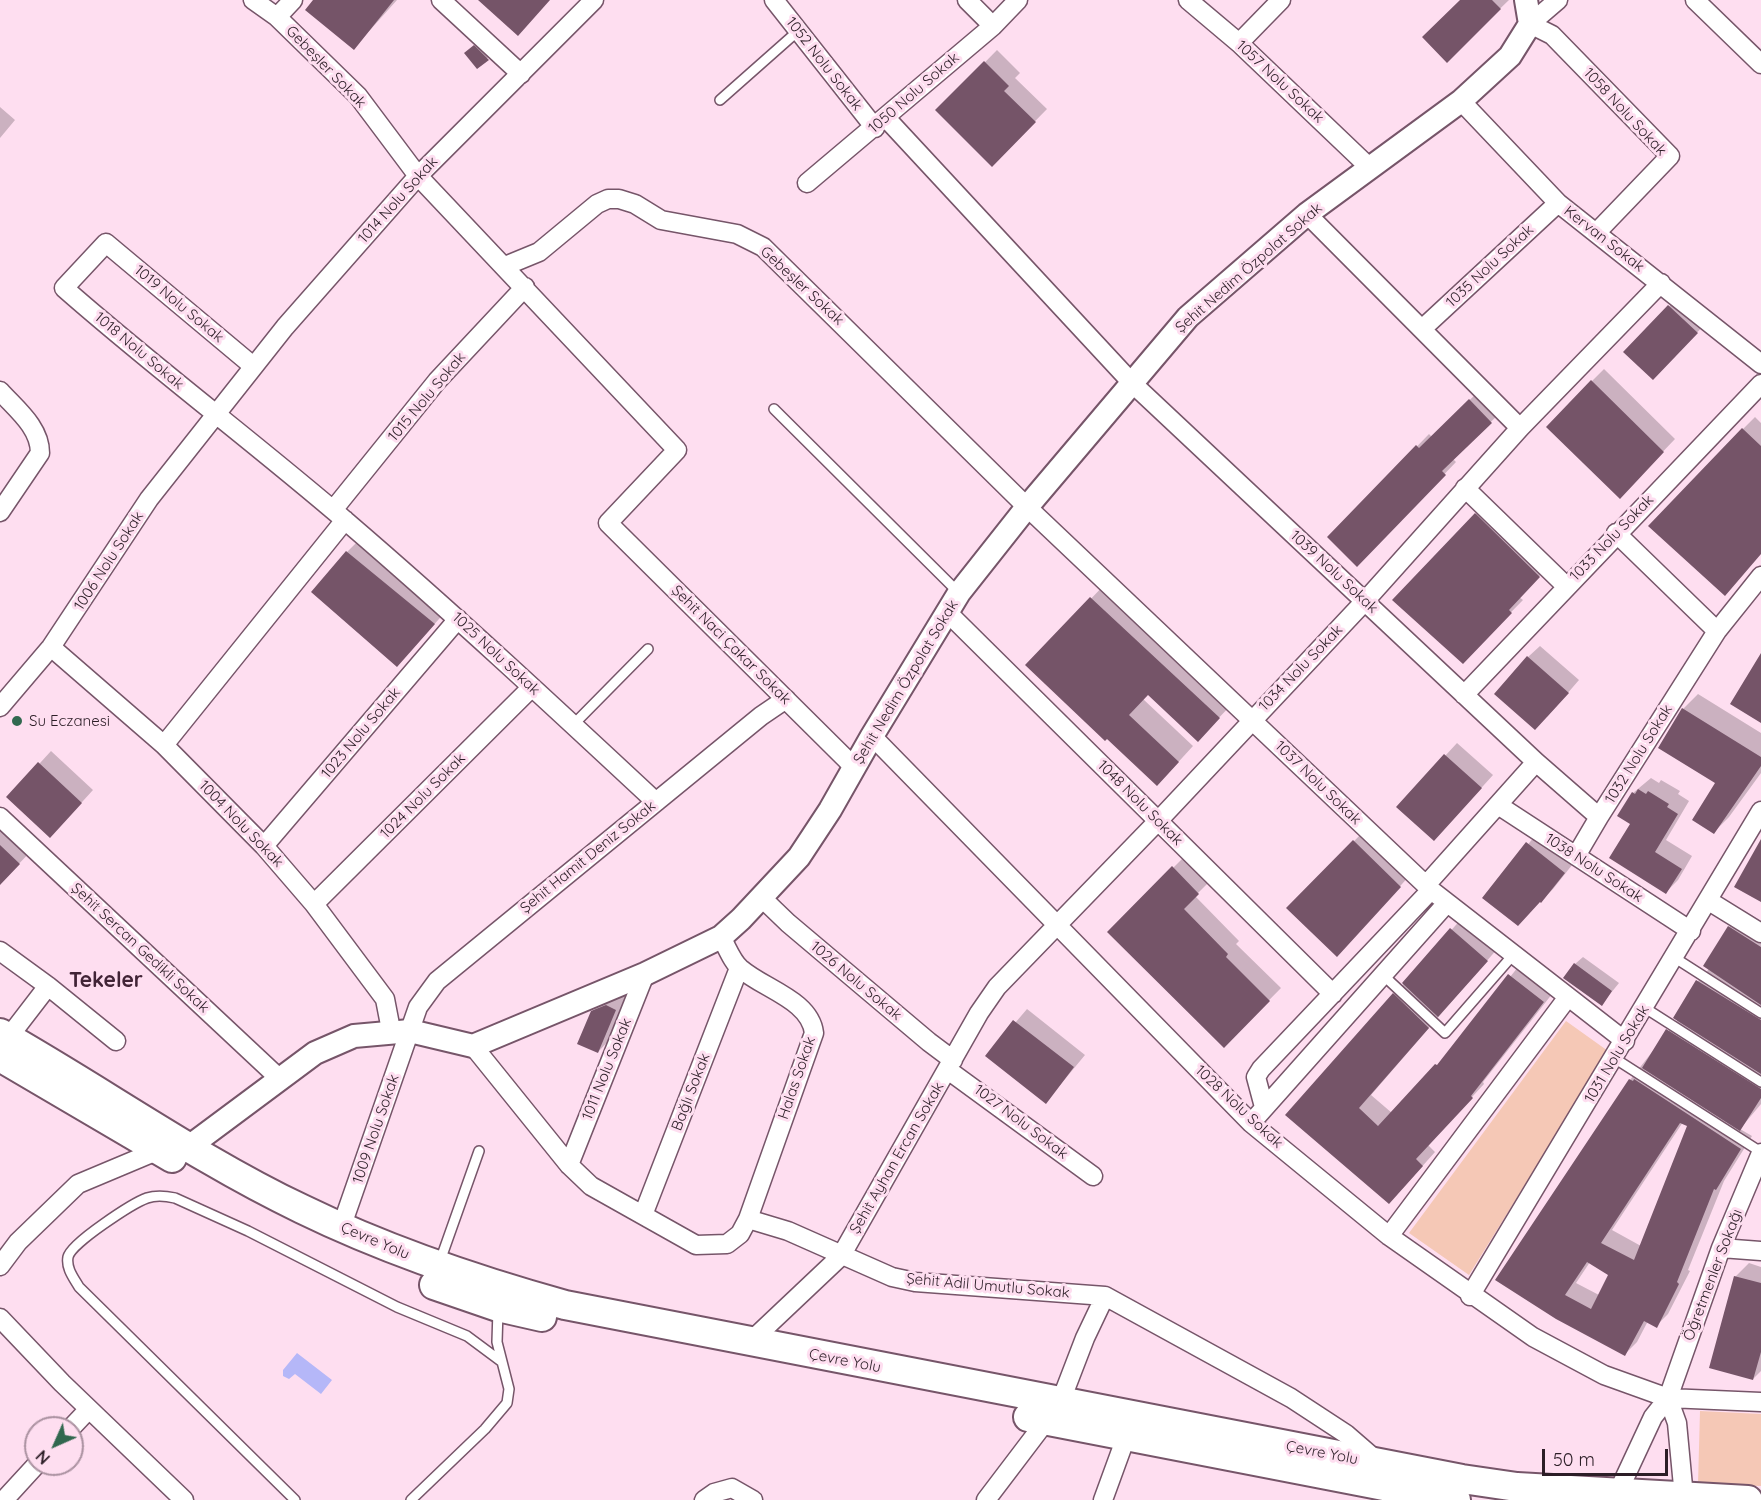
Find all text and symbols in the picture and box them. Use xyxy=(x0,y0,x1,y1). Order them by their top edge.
street label: 1052 Nolu Sokak xyxy=(782,14,866,114)
street label: Gebeşler Sokak xyxy=(282,22,370,112)
street label: 1057 Nolu Sokak xyxy=(1233,37,1327,127)
street label: 1050 Nolu Sokak xyxy=(865,49,963,137)
street label: 1058 Nolu Sokak xyxy=(1580,64,1670,160)
street label: 1014 Nolu Sokak xyxy=(354,153,442,247)
street label: Şehit Nedim Özpolat Sokak xyxy=(1172,199,1326,337)
street label: Kervan Sokak xyxy=(1560,202,1648,276)
street label: 1035 Nolu Sokak xyxy=(1442,221,1538,311)
street label: Gebeşler Sokak xyxy=(756,243,848,329)
street label: 1019 Nolu Sokak xyxy=(131,261,227,347)
street label: 1018 Nolu Sokak xyxy=(91,309,187,393)
street label: 1015 Nolu Sokak xyxy=(384,349,470,445)
street label: 1033 Nolu Sokak xyxy=(1566,491,1658,585)
street label: 1006 Nolu Sokak xyxy=(70,508,148,614)
street label: 1039 Nolu Sokak xyxy=(1286,527,1382,617)
street label: Şehit Naci Çakar Sokak xyxy=(668,582,794,708)
street label: Şehit Nedim Özpolat Sokak xyxy=(850,597,962,767)
street label: 1025 Nolu Sokak xyxy=(448,609,544,699)
street label: 1034 Nolu Sokak xyxy=(1255,621,1347,715)
street label: 1023 Nolu Sokak xyxy=(318,684,404,782)
street label: 1032 Nolu Sokak xyxy=(1601,701,1677,807)
place label: Su Eczanesi xyxy=(29,712,110,730)
marker: Su Eczanesi xyxy=(10,714,24,728)
street label: 1037 Nolu Sokak xyxy=(1271,737,1365,829)
street label: 1024 Nolu Sokak xyxy=(377,750,469,842)
street label: 1048 Nolu Sokak xyxy=(1094,757,1186,849)
street label: 1004 Nolu Sokak xyxy=(195,777,287,871)
street label: Şehit Hamit Deniz Sokak xyxy=(517,797,659,917)
street label: 1038 Nolu Sokak xyxy=(1542,830,1646,906)
street label: Şehit Sercan Gedikli Sokak xyxy=(67,879,213,1017)
street label: 1026 Nolu Sokak xyxy=(807,938,905,1024)
district label: Tekeler xyxy=(69,968,143,994)
street label: 1031 Nolu Sokak xyxy=(1581,1002,1653,1106)
street label: 1011 Nolu Sokak xyxy=(578,1015,636,1123)
street label: Halas Sokak xyxy=(774,1034,820,1122)
street label: Bağlı Sokak xyxy=(668,1051,714,1133)
street label: 1028 Nolu Sokak xyxy=(1191,1062,1287,1152)
street label: 1009 Nolu Sokak xyxy=(349,1072,403,1186)
street label: Şehit Ayhan Ercan Sokak xyxy=(846,1079,948,1237)
street label: 1027 Nolu Sokak xyxy=(971,1081,1071,1163)
street label: Öğretmenler Sokağı xyxy=(1680,1207,1746,1343)
street label: Çevre Yolu xyxy=(338,1218,412,1264)
street label: Şehit Adil Umutlu Sokak xyxy=(906,1270,1070,1302)
street label: Çevre Yolu xyxy=(808,1345,882,1377)
north arrow xyxy=(24,1416,84,1476)
street label: Çevre Yolu xyxy=(1285,1437,1359,1469)
scale bar xyxy=(1545,1437,1671,1475)
text: N xyxy=(31,1446,54,1469)
text: 50 m xyxy=(1553,1448,1595,1471)

